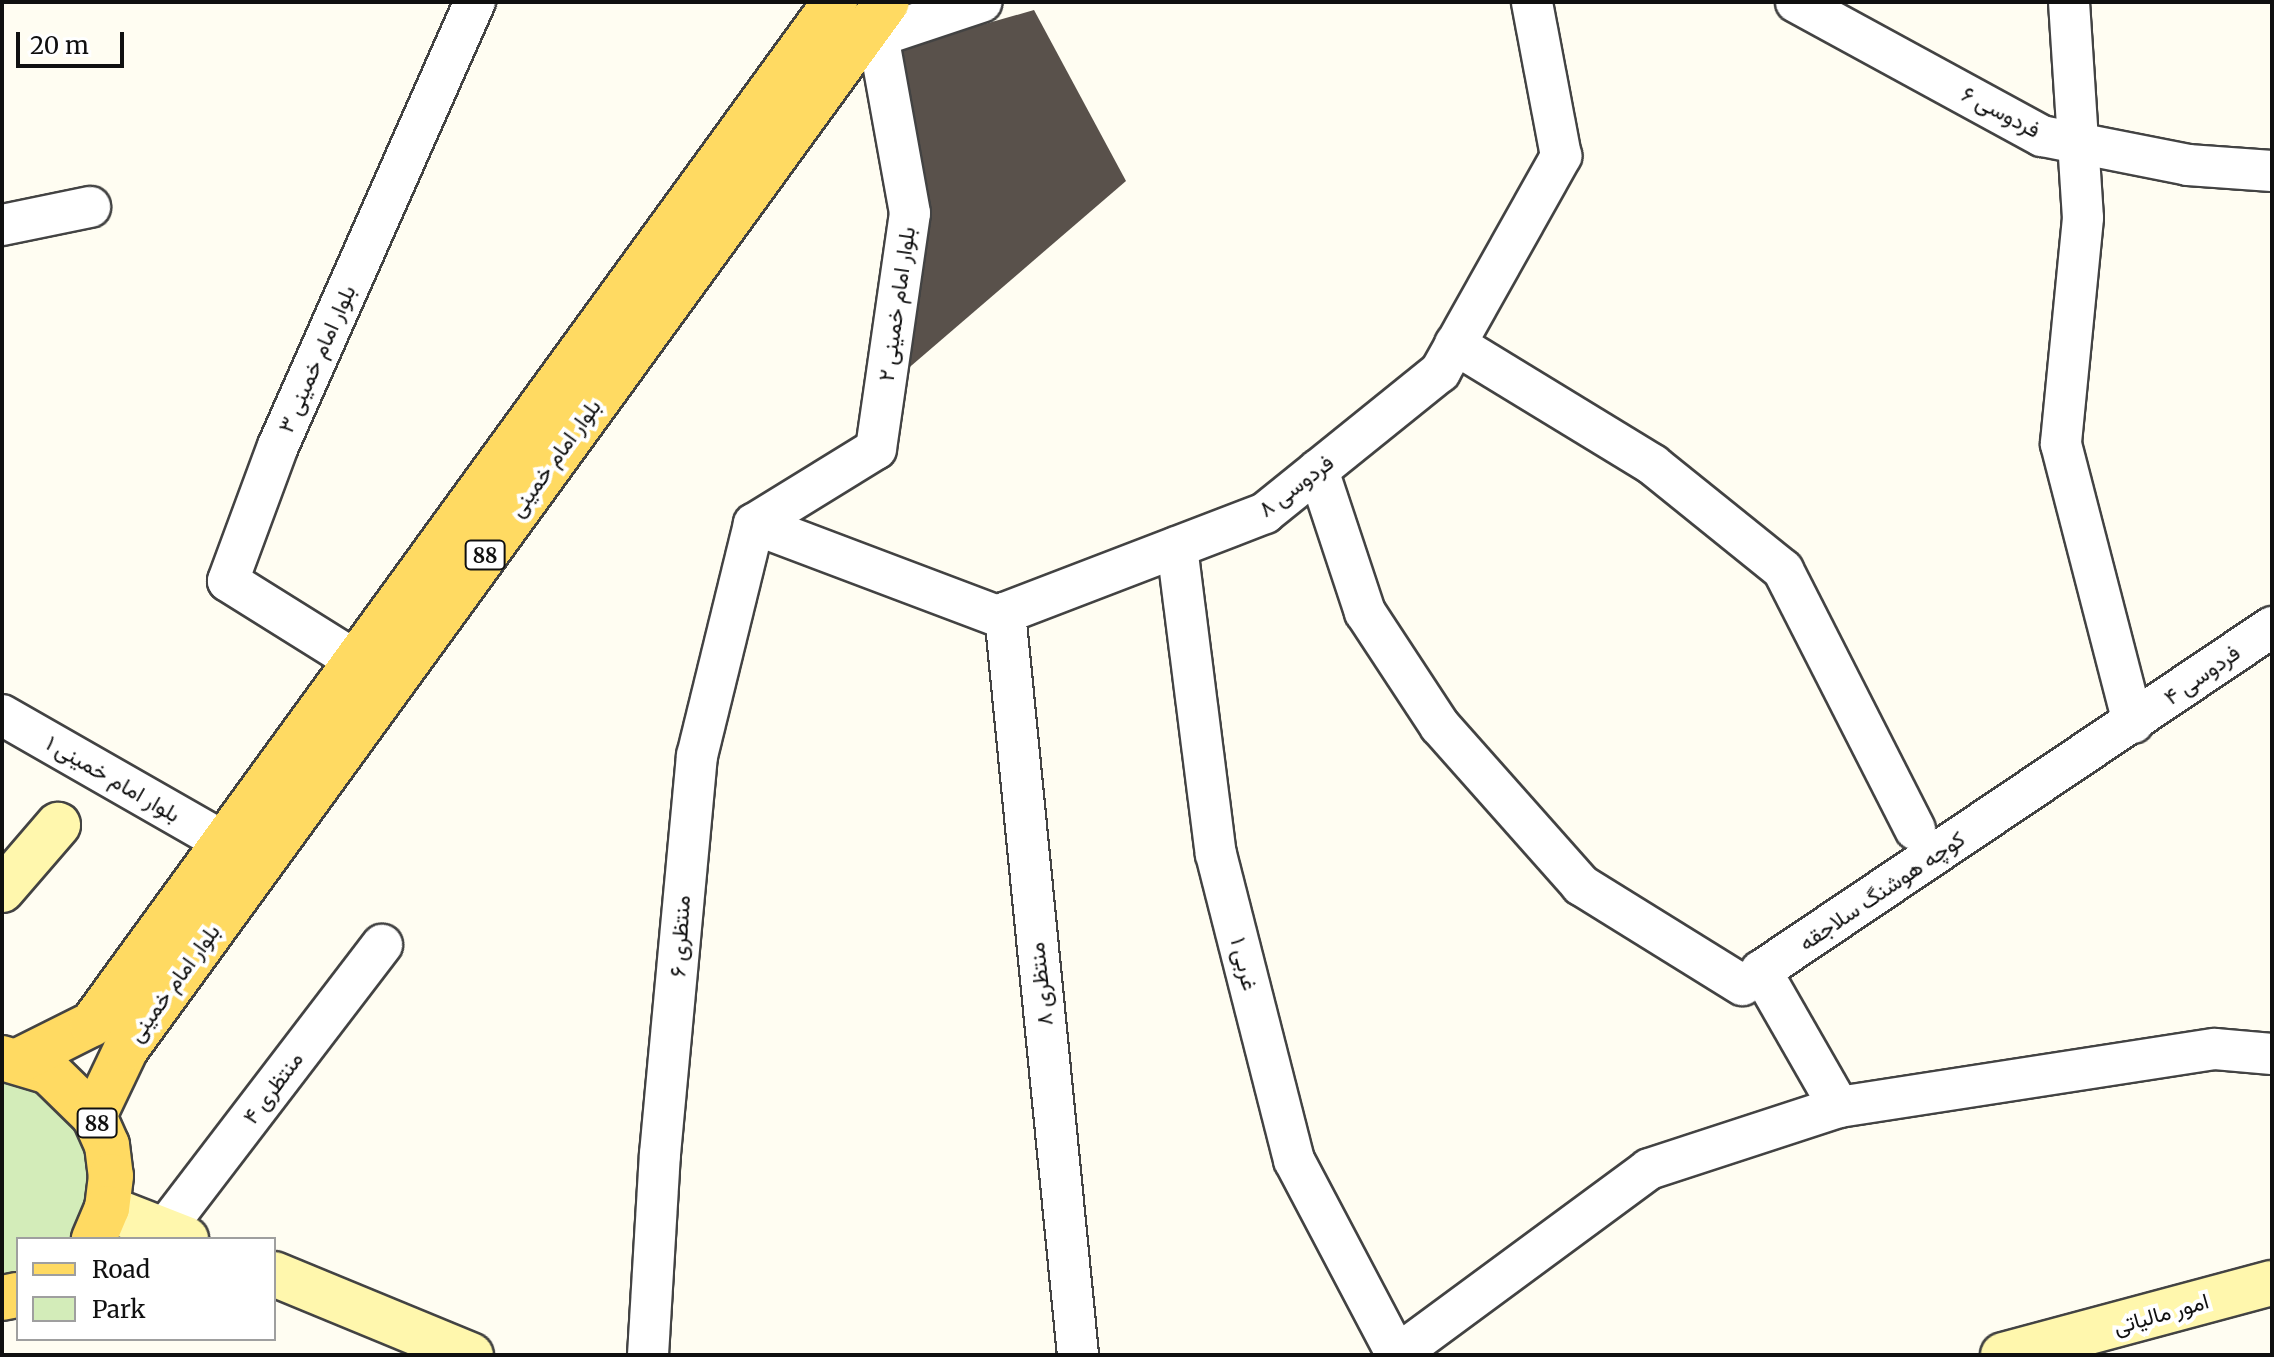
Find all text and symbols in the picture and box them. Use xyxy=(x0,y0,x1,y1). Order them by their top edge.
scale bar xyxy=(20,16,128,66)
text: 20 m xyxy=(30,30,89,61)
street label: فردوسی ۶ xyxy=(1957,80,2045,144)
street label: بلوار امام خمینی ۲ xyxy=(873,225,921,383)
street label: بلوار امام خمینی ۳ xyxy=(273,281,361,437)
street label: بلوار امام خمینی xyxy=(503,394,607,522)
street label: فردوسی ۸ xyxy=(1253,449,1339,523)
road number: 88 xyxy=(463,539,507,571)
street label: فردوسی ۴ xyxy=(2159,639,2245,711)
street label: بلوار امام خمینی ۱ xyxy=(41,730,185,828)
street label: کوچه هوشنگ سلاجقه xyxy=(1794,826,1970,956)
street label: منتظری ۶ xyxy=(664,894,696,978)
street label: بلوار امام خمینی xyxy=(122,919,226,1047)
street label: غربی ۱ xyxy=(1225,935,1263,993)
street label: منتظری ۸ xyxy=(1023,941,1059,1027)
street label: منتظری ۴ xyxy=(237,1047,309,1129)
road number: 88 xyxy=(75,1107,119,1139)
legend xyxy=(16,1237,276,1341)
text: Road xyxy=(92,1254,150,1285)
street label: امور مالیاتی xyxy=(2110,1288,2212,1340)
text: Park xyxy=(92,1294,145,1325)

